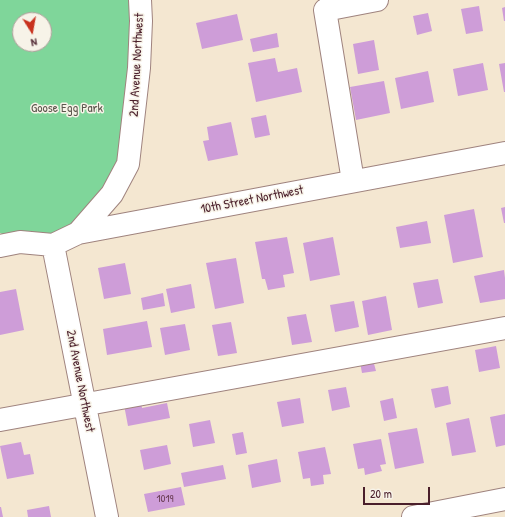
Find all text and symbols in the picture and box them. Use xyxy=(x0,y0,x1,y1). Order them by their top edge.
north arrow xyxy=(12,12,52,52)
street label: 2nd Avenue Northwest xyxy=(126,13,148,117)
text: N xyxy=(30,35,38,50)
park label: Goose Egg Park xyxy=(31,101,103,117)
street label: 10th Street Northwest xyxy=(199,182,305,218)
street label: 2nd Avenue Northwest xyxy=(62,329,98,433)
scale bar xyxy=(365,479,432,505)
text: 20 m xyxy=(370,485,392,502)
house number: 1019 xyxy=(157,492,173,506)

